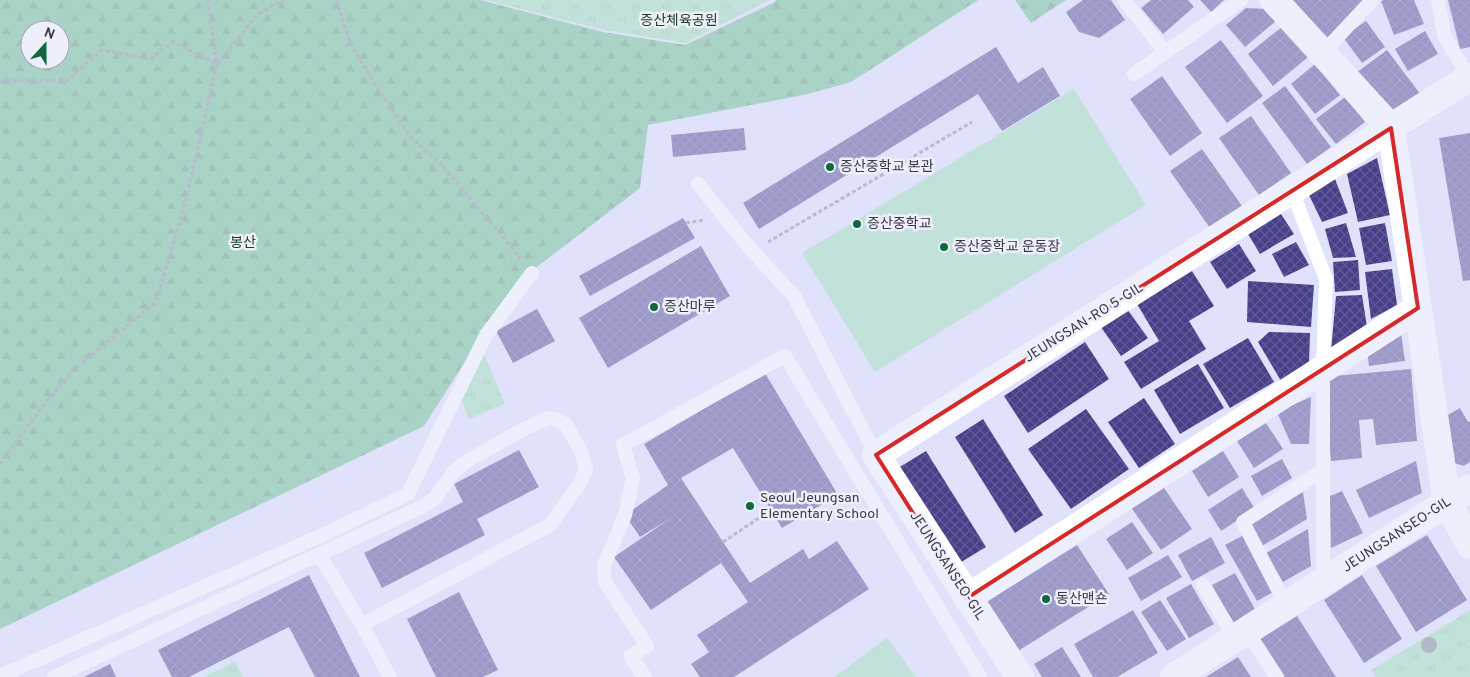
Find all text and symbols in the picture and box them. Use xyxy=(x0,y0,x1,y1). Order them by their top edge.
park label: 증산체육공원 xyxy=(640,13,718,30)
north arrow xyxy=(20,20,70,70)
text: N xyxy=(41,25,57,44)
place label: 증산중학교 본관 xyxy=(840,158,934,176)
marker: 증산중학교 본관 xyxy=(824,161,836,173)
place label: 증산중학교 xyxy=(867,215,932,233)
marker: 증산중학교 xyxy=(851,218,863,230)
park label: 봉산 xyxy=(230,235,256,252)
place label: 증산중학교 운동장 xyxy=(954,238,1060,256)
marker: 증산중학교 운동장 xyxy=(938,241,950,253)
street label: JEUNGSAN-RO 5-GIL xyxy=(1022,279,1147,366)
place label: 증산마루 xyxy=(664,299,716,316)
marker: 증산마루 xyxy=(648,301,660,313)
place label: Seoul Jeungsan Elementary School xyxy=(760,490,879,523)
street label: JEUNGSANSEO-GIL xyxy=(1340,493,1455,576)
marker: Seoul Jeungsan Elementary School xyxy=(744,500,756,512)
street label: JEUNGSANSEO-GIL xyxy=(906,509,989,624)
place label: 동산맨숀 xyxy=(1056,591,1108,608)
marker: 동산맨숀 xyxy=(1040,593,1052,605)

